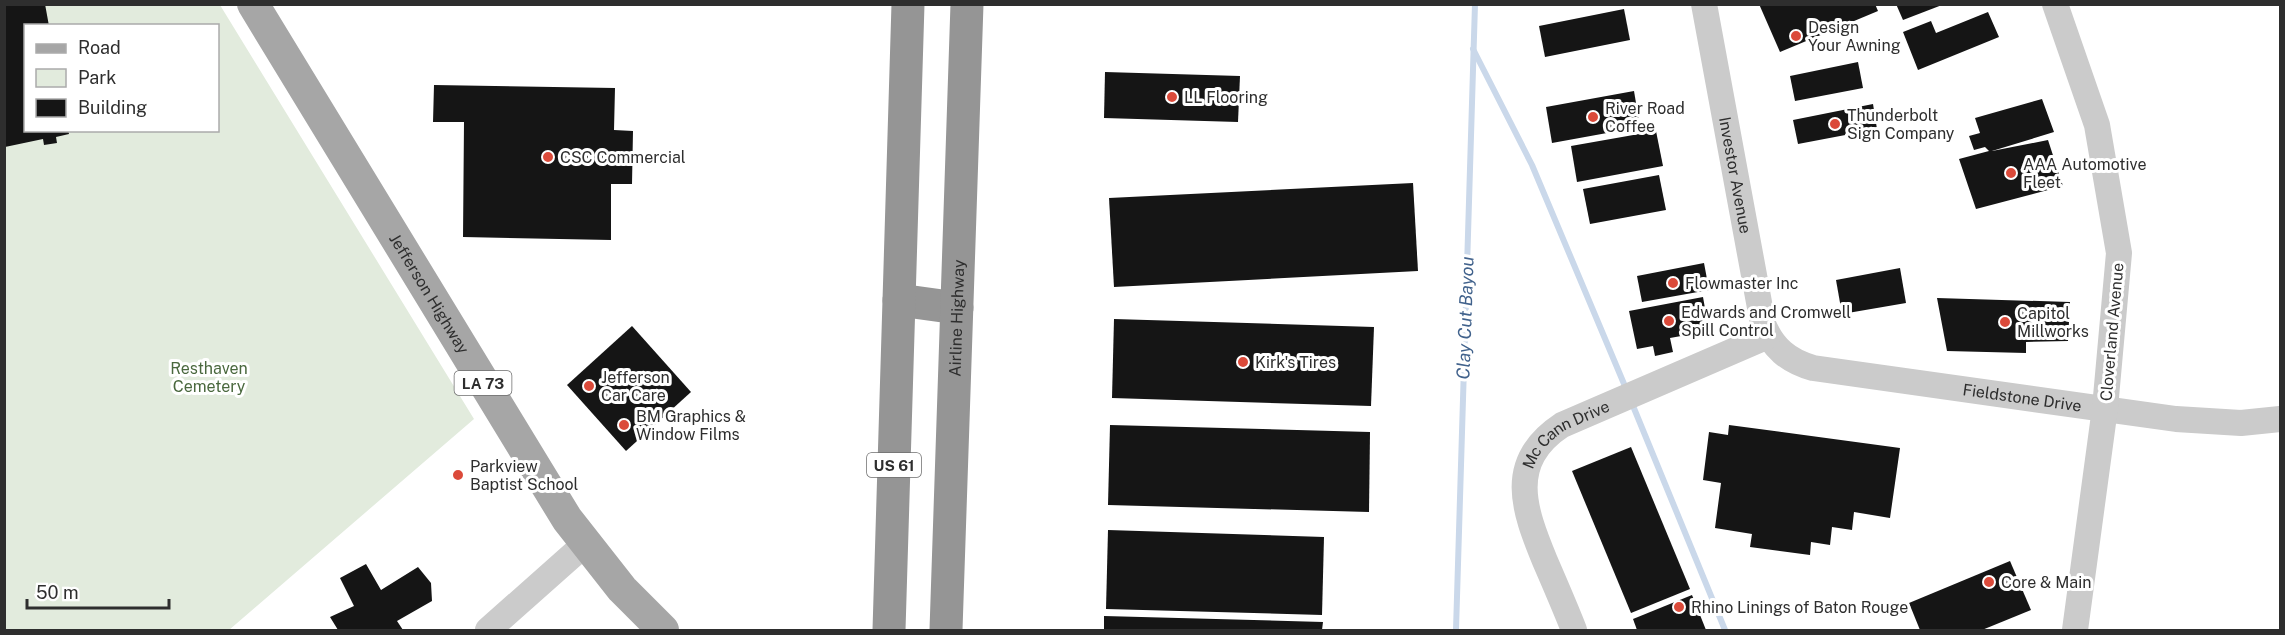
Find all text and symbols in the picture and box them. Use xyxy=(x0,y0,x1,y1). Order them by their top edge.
place label: Design Your Awning xyxy=(1808,18,1901,55)
legend xyxy=(24,24,219,132)
marker: Design Your Awning xyxy=(1789,29,1803,43)
text: Road xyxy=(78,37,121,58)
text: Park xyxy=(78,67,116,88)
place label: LL Flooring xyxy=(1184,88,1268,107)
marker: LL Flooring xyxy=(1165,90,1179,104)
text: Building xyxy=(78,97,147,118)
place label: River Road Coffee xyxy=(1605,99,1685,136)
place label: Thunderbolt Sign Company xyxy=(1847,106,1955,143)
marker: River Road Coffee xyxy=(1586,110,1600,124)
street label: Investor Avenue xyxy=(1715,115,1756,235)
marker: Thunderbolt Sign Company xyxy=(1828,117,1842,131)
place label: CSC Commercial xyxy=(560,148,686,167)
marker: CSC Commercial xyxy=(541,150,555,164)
place label: AAA Automotive Fleet xyxy=(2023,155,2147,192)
marker: AAA Automotive Fleet xyxy=(2004,166,2018,180)
street label: Jefferson Highway xyxy=(386,230,474,357)
water label: Clay Cut Bayou xyxy=(1452,256,1478,380)
street label: Airline Highway xyxy=(945,259,968,377)
street label: Cloverland Avenue xyxy=(2096,262,2128,402)
place label: Flowmaster Inc xyxy=(1685,274,1799,293)
marker: Flowmaster Inc xyxy=(1666,276,1680,290)
place label: Edwards and Cromwell Spill Control xyxy=(1681,303,1851,340)
place label: Capitol Millworks xyxy=(2017,304,2089,341)
marker: Edwards and Cromwell Spill Control xyxy=(1662,314,1676,328)
marker: Capitol Millworks xyxy=(1998,315,2012,329)
place label: Kirk's Tires xyxy=(1255,353,1336,372)
marker: Kirk's Tires xyxy=(1236,355,1250,369)
park label: Resthaven Cemetery xyxy=(170,359,248,396)
place label: Jefferson Car Care xyxy=(601,368,670,405)
road number: LA 73 xyxy=(454,371,512,395)
marker: Jefferson Car Care xyxy=(582,379,596,393)
street label: Fieldstone Drive xyxy=(1962,380,2083,415)
street label: Mc Cann Drive xyxy=(1518,396,1612,471)
place label: BM Graphics & Window Films xyxy=(636,407,746,444)
marker: BM Graphics & Window Films xyxy=(617,418,631,432)
road number: US 61 xyxy=(867,453,921,477)
place label: Parkview Baptist School xyxy=(470,457,579,494)
marker: Parkview Baptist School xyxy=(451,468,465,482)
scale bar xyxy=(27,572,170,610)
place label: Core & Main xyxy=(2001,573,2092,592)
marker: Core & Main xyxy=(1982,575,1996,589)
text: 50 m xyxy=(36,582,79,603)
place label: Rhino Linings of Baton Rouge xyxy=(1691,598,1908,617)
marker: Rhino Linings of Baton Rouge xyxy=(1672,600,1686,614)

